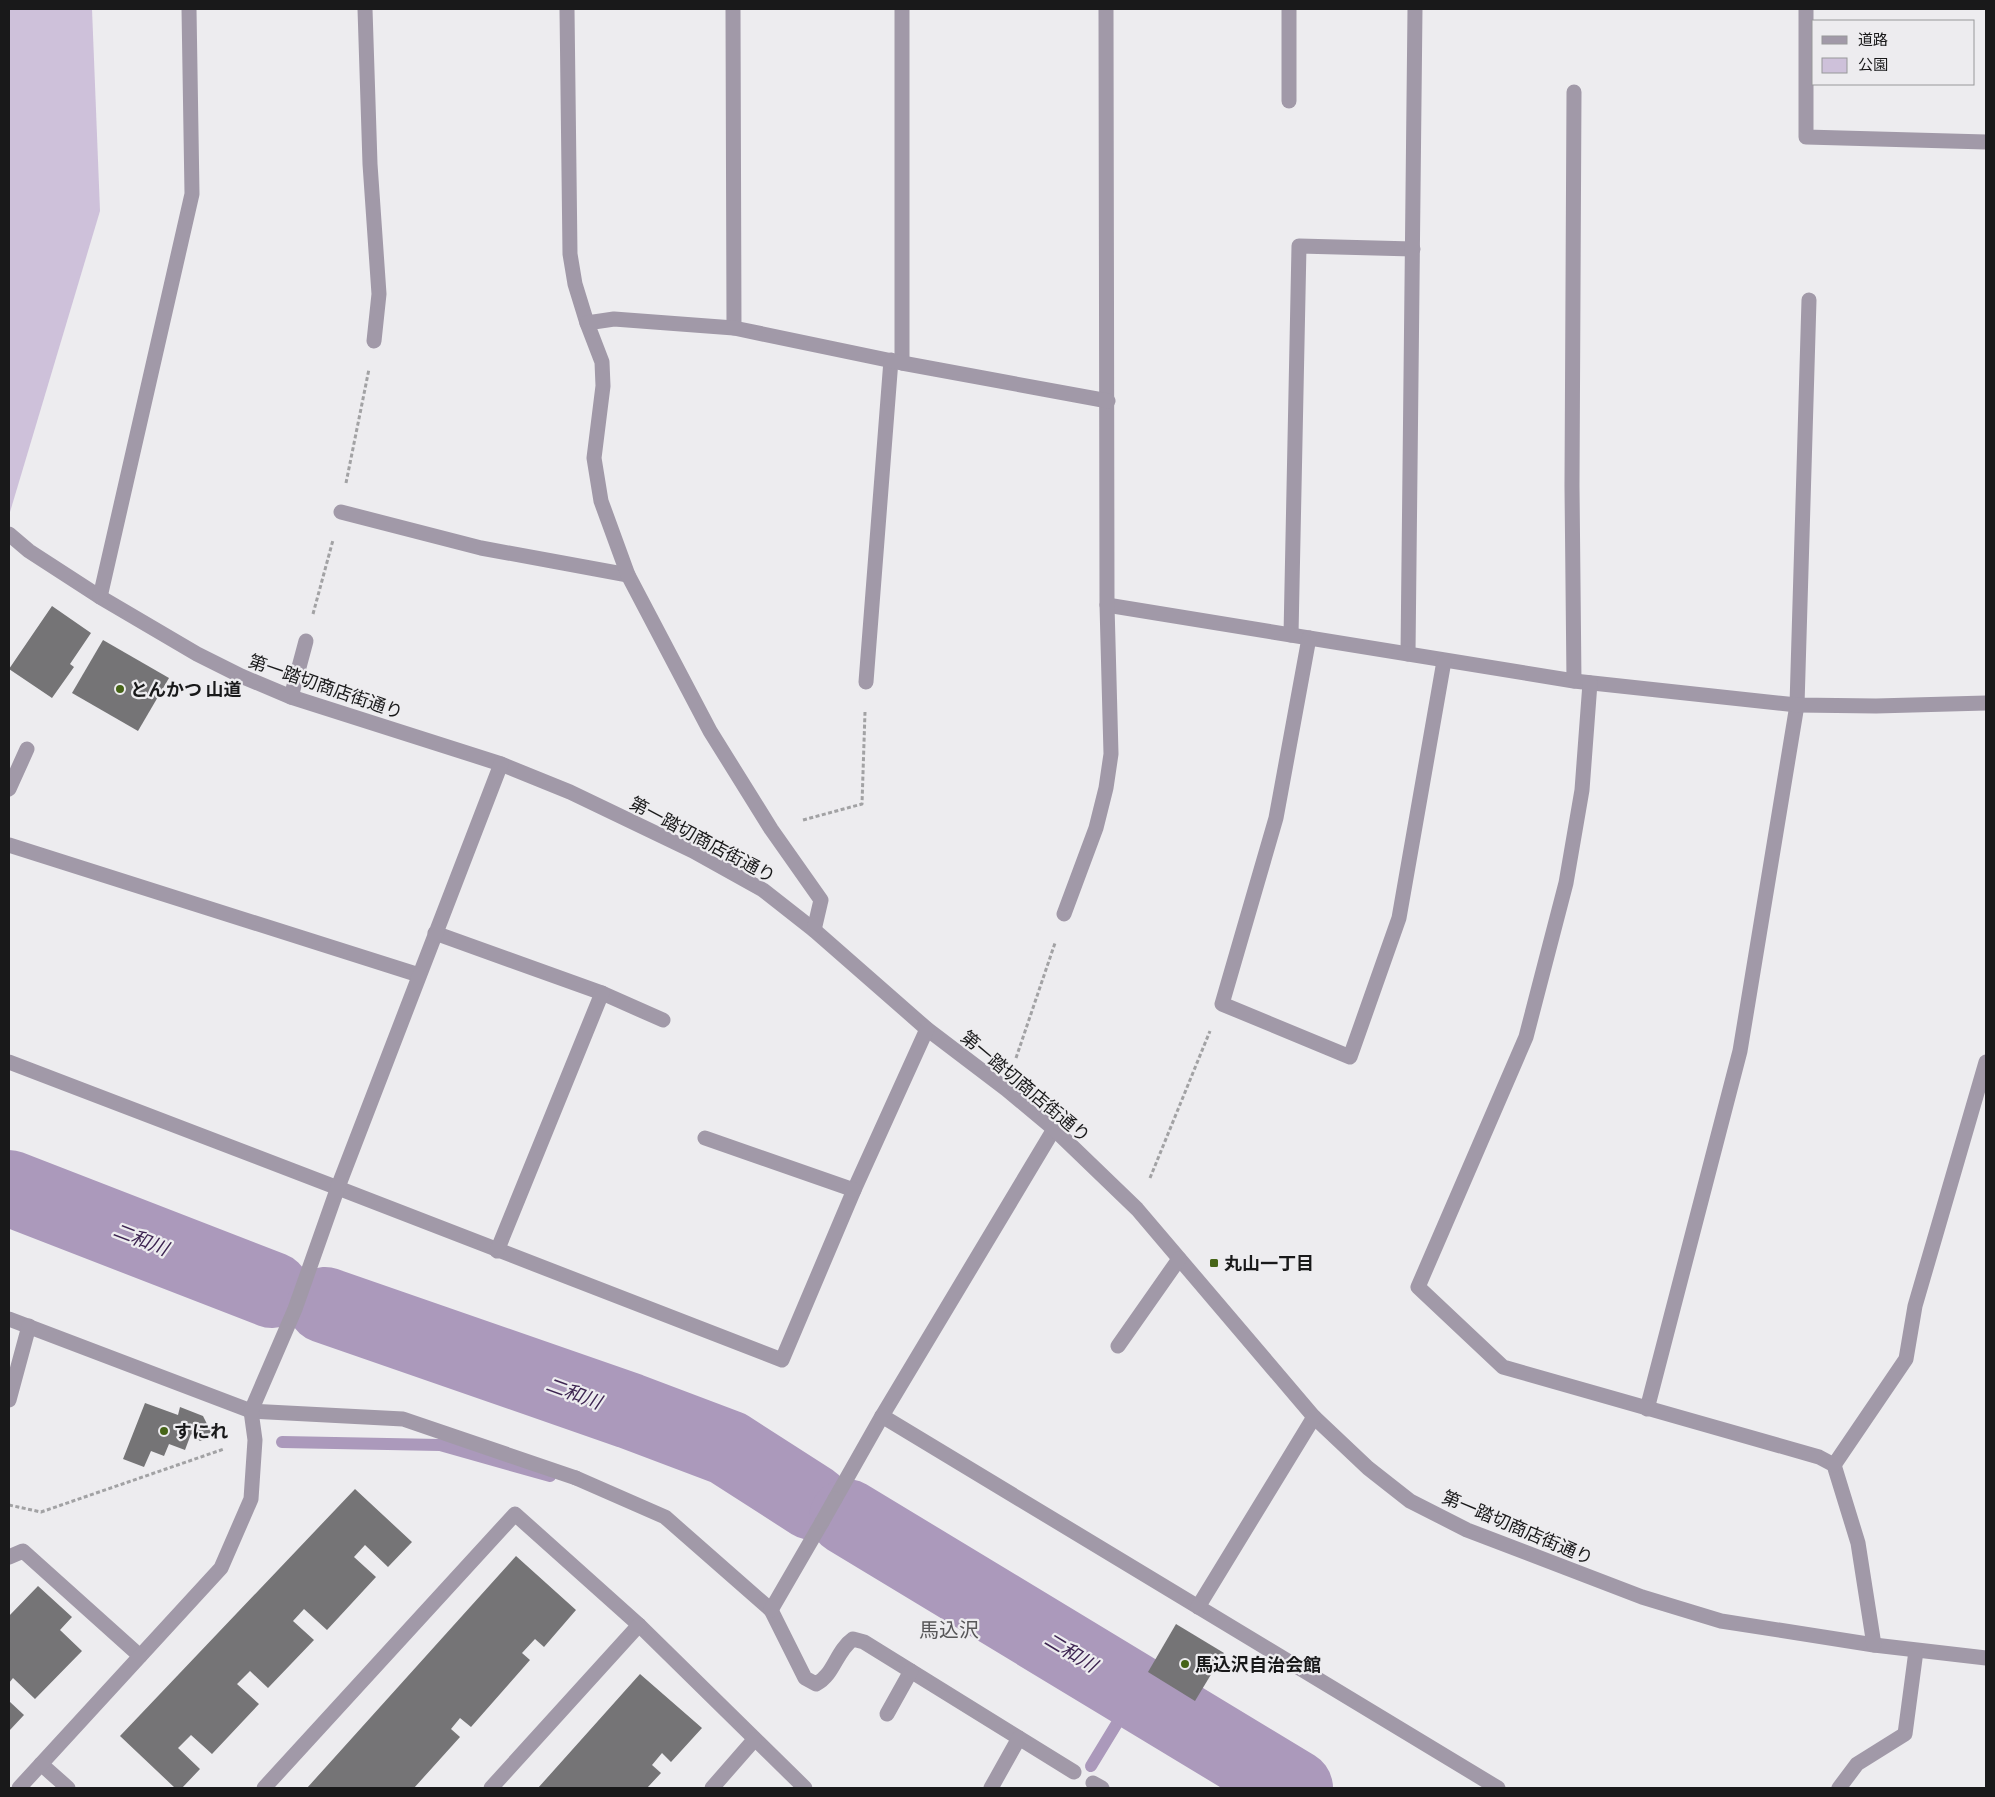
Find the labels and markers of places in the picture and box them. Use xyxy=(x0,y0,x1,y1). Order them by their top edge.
place label: とんかつ 山道 xyxy=(130,677,242,701)
marker: とんかつ 山道 xyxy=(114,683,126,695)
place label: 丸山一丁目 xyxy=(1224,1251,1314,1275)
marker: 丸山一丁目 xyxy=(1208,1257,1220,1269)
place label: すにれ xyxy=(174,1419,228,1443)
marker: すにれ xyxy=(158,1425,170,1437)
place label: 馬込沢自治会館 xyxy=(1195,1652,1321,1676)
marker: 馬込沢自治会館 xyxy=(1179,1658,1191,1670)

